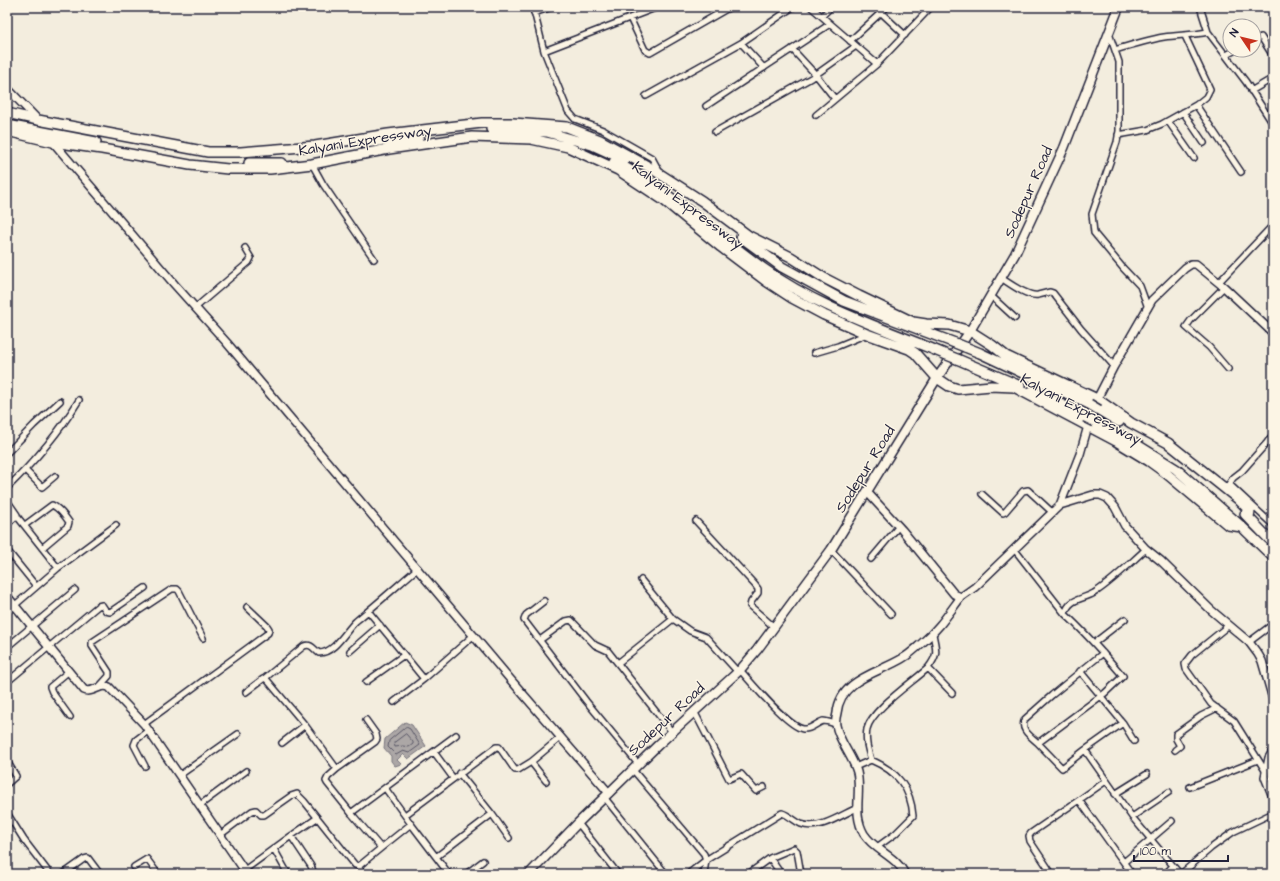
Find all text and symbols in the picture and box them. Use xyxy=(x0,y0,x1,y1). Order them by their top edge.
north arrow xyxy=(1222,18,1262,58)
text: N xyxy=(1226,25,1242,40)
street label: Kalyani Expressway xyxy=(297,120,433,162)
street label: Sodepur Road xyxy=(999,143,1058,242)
street label: Kalyani Expressway xyxy=(627,157,748,255)
street label: Kalyani Expressway xyxy=(1016,369,1145,451)
street label: Sodepur Road xyxy=(830,422,901,517)
street label: Sodepur Road xyxy=(623,678,710,761)
scale bar xyxy=(1134,837,1228,863)
text: 100 m xyxy=(1140,843,1171,860)

